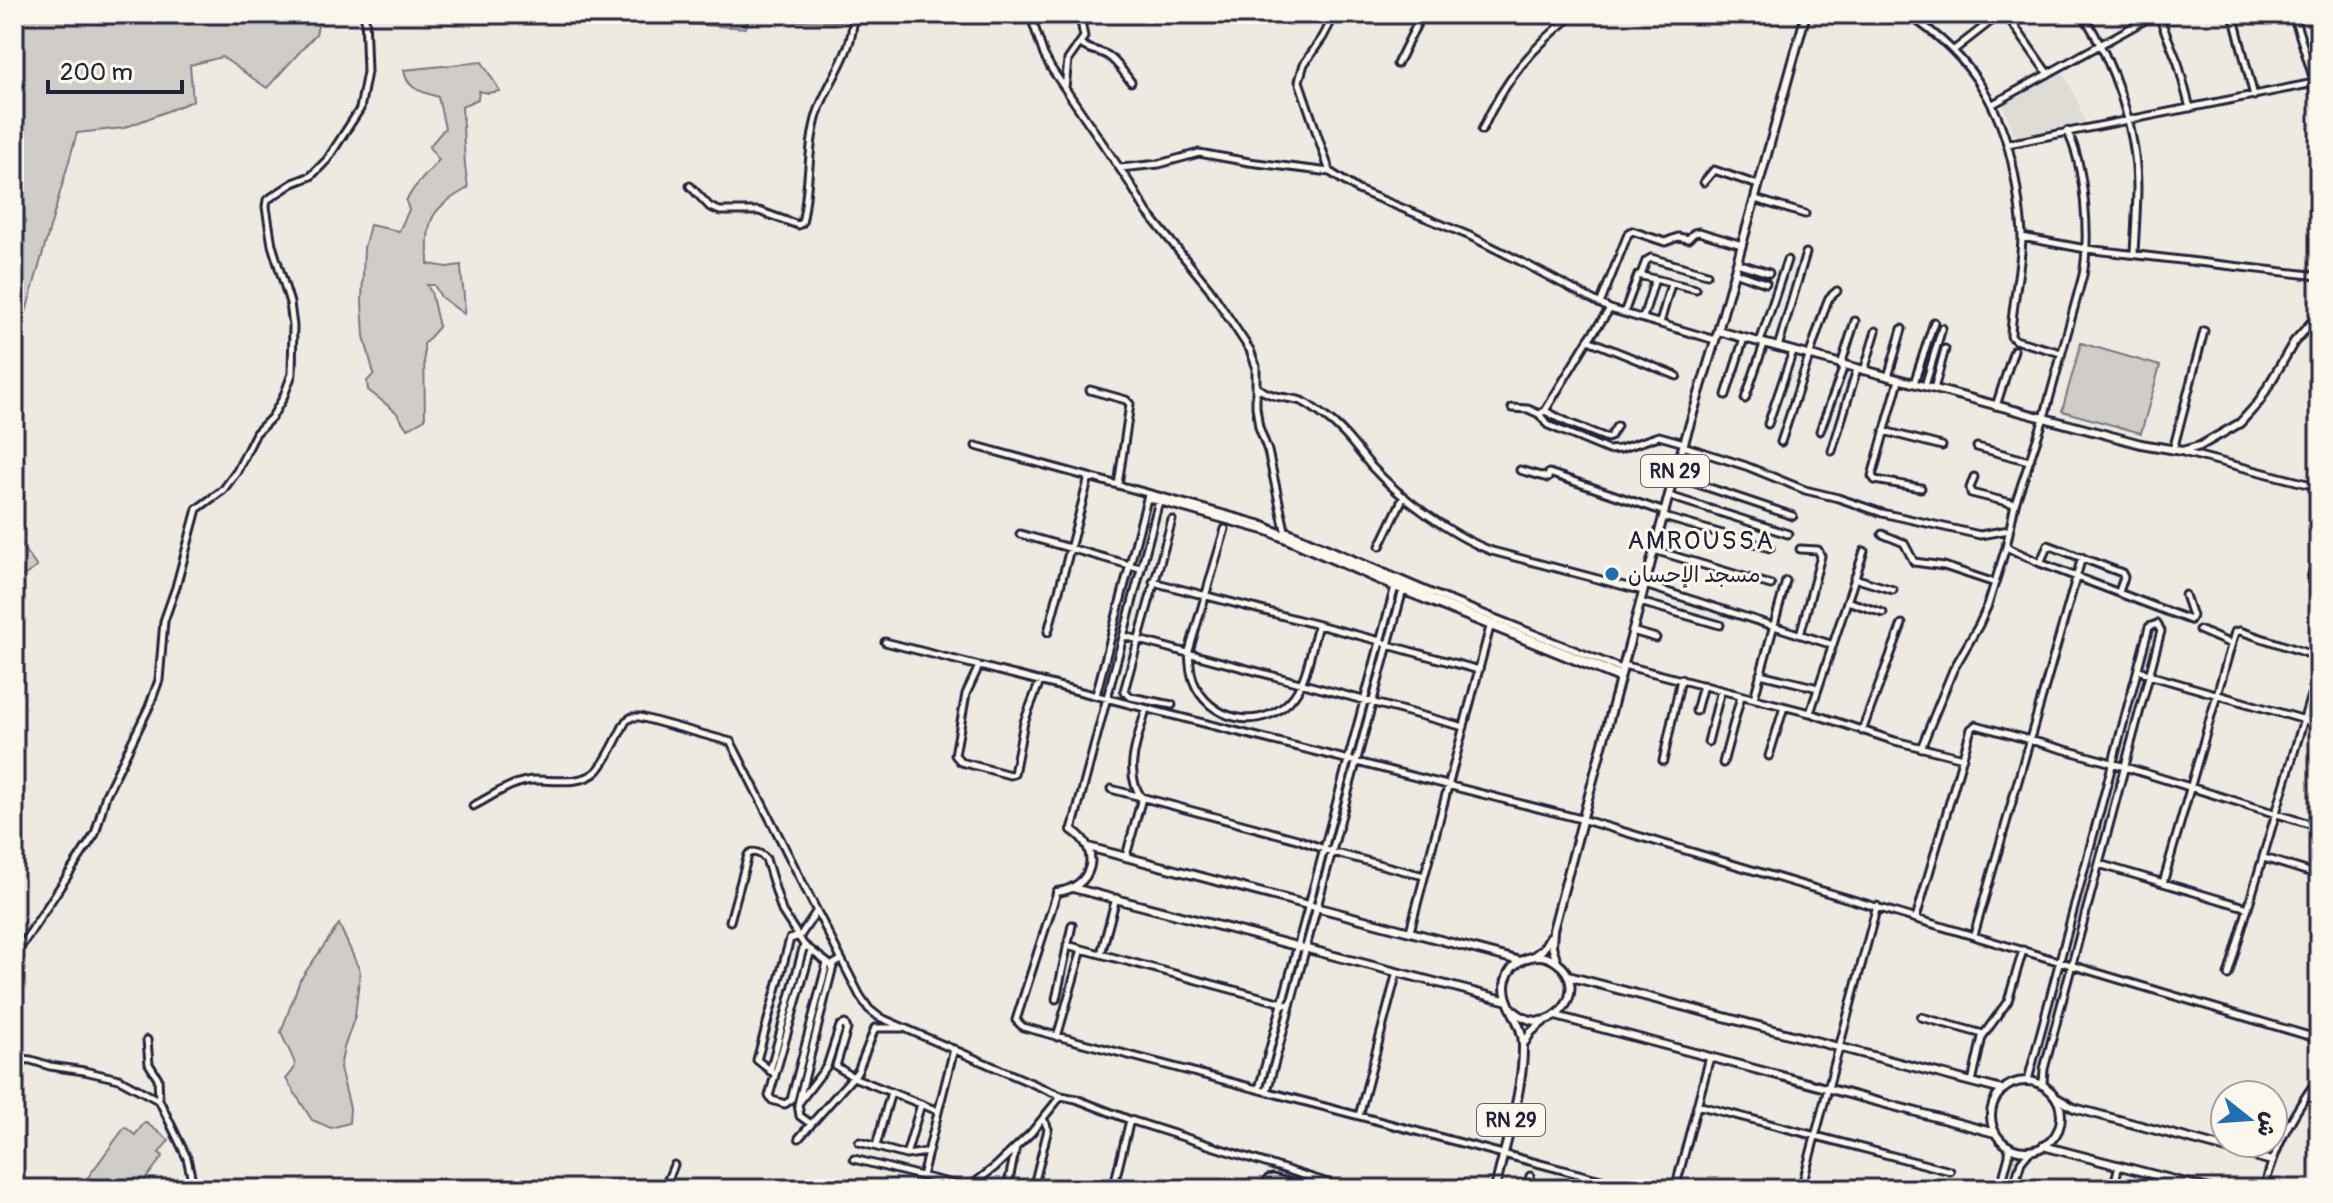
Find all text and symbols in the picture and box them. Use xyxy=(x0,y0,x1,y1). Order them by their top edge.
scale bar xyxy=(48,44,182,94)
text: 200 m xyxy=(60,58,133,87)
road number: RN 29 xyxy=(1641,455,1709,487)
district label: AMROUSSA xyxy=(1627,525,1775,557)
place label: مسجد الإحسان xyxy=(1628,561,1760,589)
marker: مسجد الإحسان xyxy=(1603,565,1621,583)
north arrow xyxy=(2209,1079,2289,1159)
road number: RN 29 xyxy=(1477,1104,1545,1136)
text: ش xyxy=(2250,1109,2284,1140)

